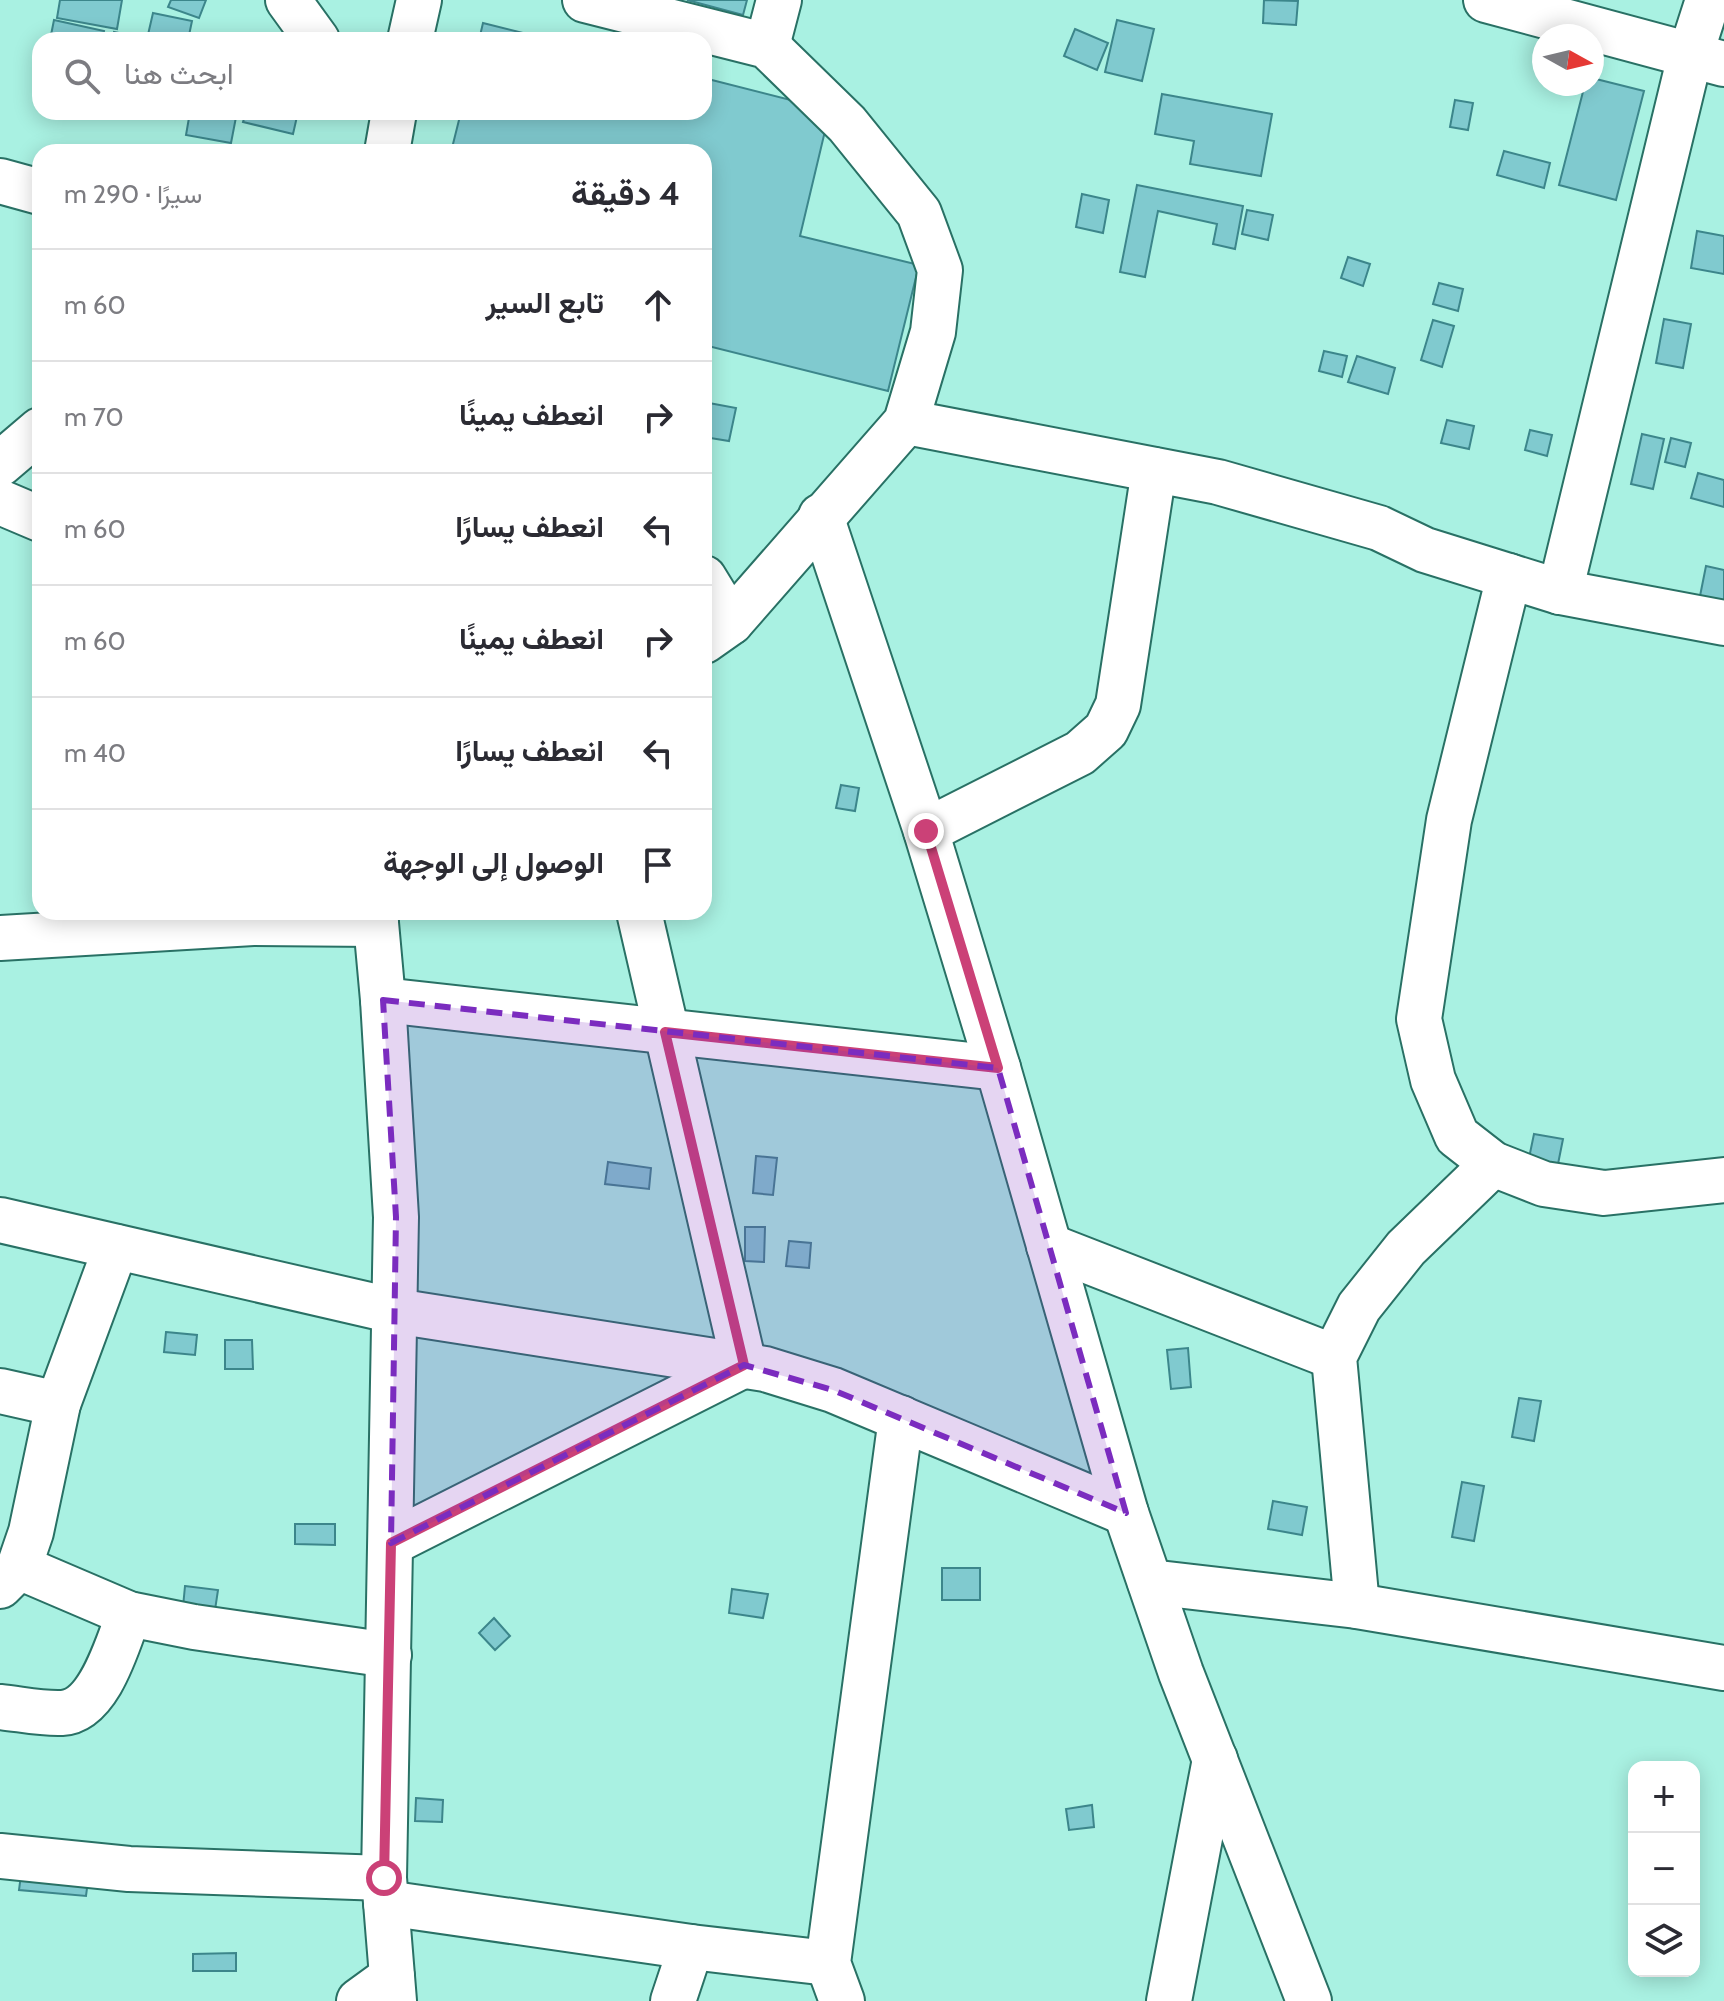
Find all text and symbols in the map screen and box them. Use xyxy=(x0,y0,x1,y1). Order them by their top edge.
north arrow xyxy=(1532,24,1604,96)
search box xyxy=(32,32,712,120)
icon: search xyxy=(60,54,104,98)
text: ابحث هنا xyxy=(124,55,234,92)
text: 4 دقيقة xyxy=(571,172,680,214)
text: سيرًا · 290 m xyxy=(64,178,202,210)
icon: ahead xyxy=(636,283,680,327)
text: تابع السير xyxy=(485,284,604,321)
text: 60 m xyxy=(64,289,126,321)
icon: right xyxy=(636,395,680,439)
text: انعطف يمينًا xyxy=(459,396,604,433)
text: 70 m xyxy=(64,401,124,433)
icon: left xyxy=(636,507,680,551)
text: انعطف يسارًا xyxy=(455,508,604,545)
text: 60 m xyxy=(64,513,126,545)
icon: right xyxy=(636,619,680,663)
text: انعطف يمينًا xyxy=(459,620,604,657)
text: 60 m xyxy=(64,625,126,657)
icon: left xyxy=(636,731,680,775)
text: انعطف يسارًا xyxy=(455,732,604,769)
text: 40 m xyxy=(64,737,126,769)
route end xyxy=(908,813,944,849)
icon: arrive xyxy=(636,843,680,887)
text: الوصول إلى الوجهة xyxy=(383,844,604,881)
map controls xyxy=(1628,1761,1700,1977)
button: + xyxy=(1628,1761,1700,1833)
button: − xyxy=(1628,1833,1700,1905)
route start xyxy=(366,1860,402,1896)
button: layers xyxy=(1628,1905,1700,1977)

